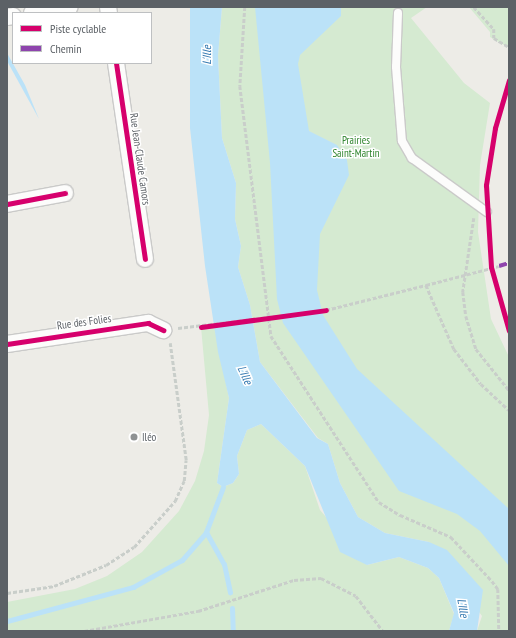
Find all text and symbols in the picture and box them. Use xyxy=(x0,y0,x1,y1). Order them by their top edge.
legend xyxy=(12,12,152,64)
text: Piste cyclable xyxy=(50,21,106,36)
text: Chemin xyxy=(50,41,81,56)
water label: L'Ille xyxy=(200,45,214,65)
street label: Rue Jean-Claude Camors xyxy=(127,112,153,206)
park label: Prairies Saint-Martin xyxy=(332,134,380,160)
street label: Rue des Folies xyxy=(56,312,112,332)
water label: L'Ille xyxy=(234,363,256,387)
place label: Iléo xyxy=(142,430,156,444)
marker: Iléo xyxy=(129,432,139,442)
water label: L'Ille xyxy=(454,597,472,619)

